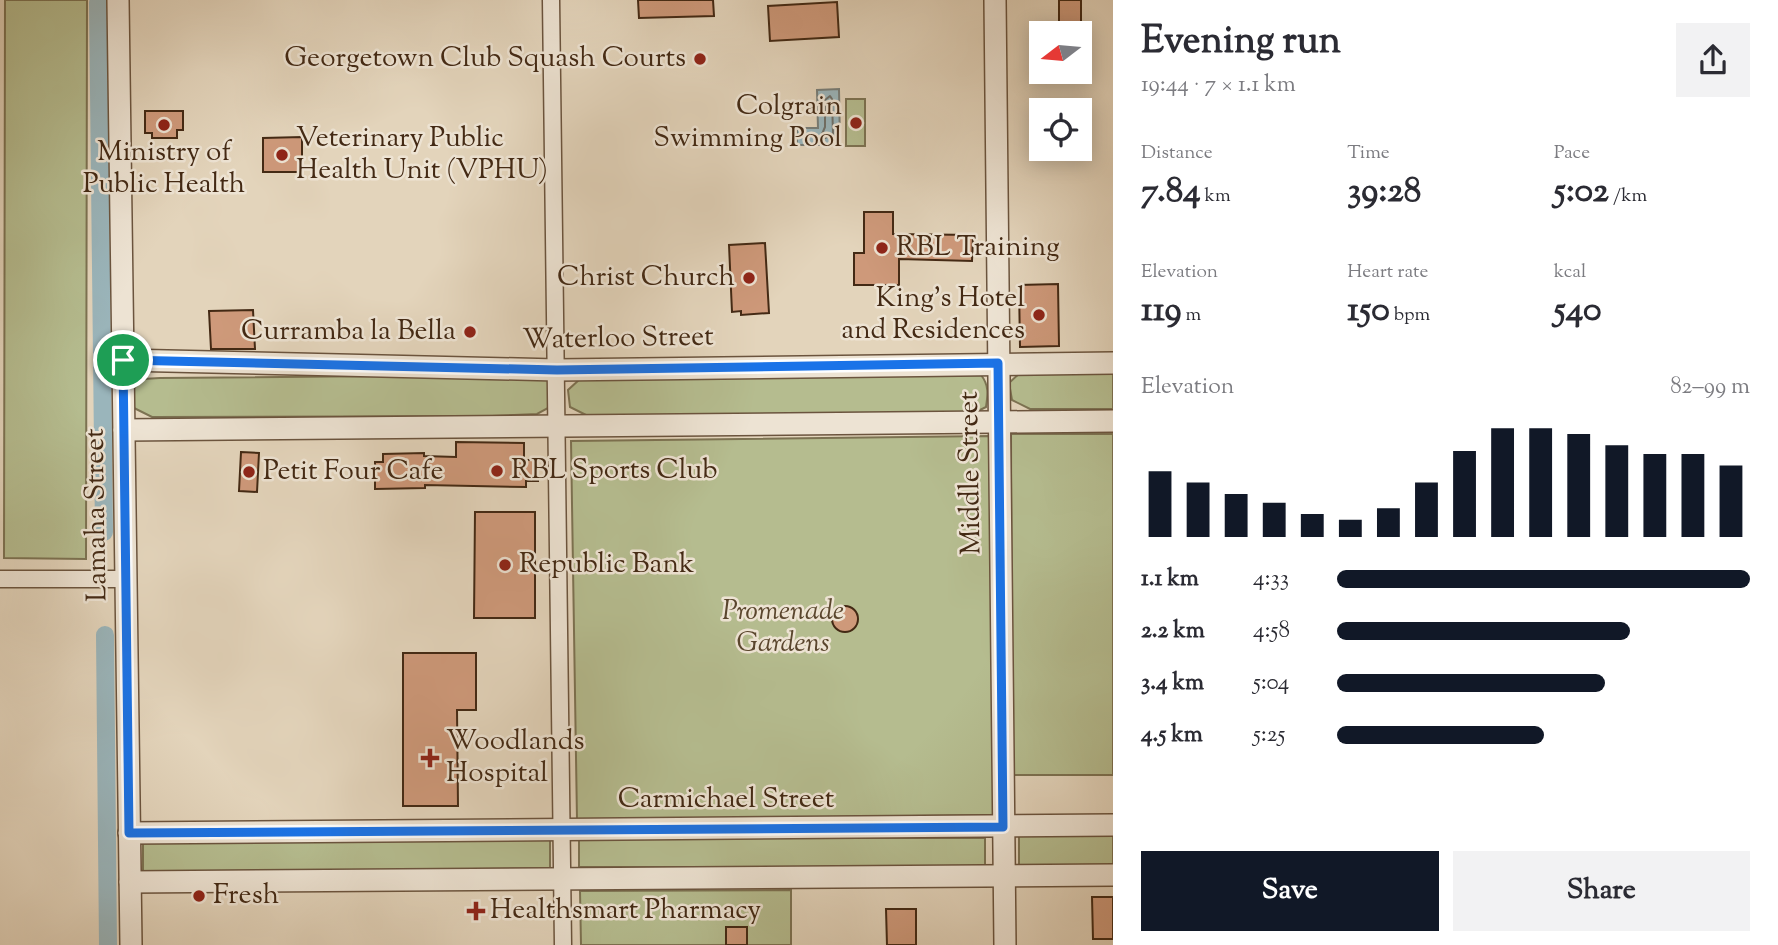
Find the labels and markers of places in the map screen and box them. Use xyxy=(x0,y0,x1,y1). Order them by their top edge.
place label: Georgetown Club Squash Courts xyxy=(284,39,686,79)
marker: Georgetown Club Squash Courts xyxy=(692,51,708,67)
place label: Colgrain Swimming Pool xyxy=(653,87,842,159)
marker: Colgrain Swimming Pool xyxy=(848,115,864,131)
marker: Ministry of Public Health xyxy=(156,117,172,133)
place label: Veterinary Public Health Unit (VPHU) xyxy=(296,119,548,191)
place label: Ministry of Public Health xyxy=(83,133,245,205)
marker: Veterinary Public Health Unit (VPHU) xyxy=(274,147,290,163)
place label: RBL Training xyxy=(896,228,1060,268)
marker: RBL Training xyxy=(874,240,890,256)
place label: Christ Church xyxy=(557,258,735,298)
marker: Christ Church xyxy=(741,270,757,286)
place label: King's Hotel and Residences xyxy=(841,279,1025,351)
marker: King's Hotel and Residences xyxy=(1031,307,1047,323)
place label: Curramba la Bella xyxy=(241,312,456,352)
marker: Curramba la Bella xyxy=(462,324,478,340)
pin xyxy=(93,330,153,390)
place label: RBL Sports Club xyxy=(511,451,717,491)
place label: Petit Four Cafe xyxy=(263,452,444,492)
marker: RBL Sports Club xyxy=(489,463,505,479)
marker: Petit Four Cafe xyxy=(241,464,257,480)
place label: Republic Bank xyxy=(519,545,694,585)
marker: Republic Bank xyxy=(497,557,513,573)
place label: Woodlands Hospital xyxy=(446,722,585,794)
marker: Woodlands Hospital xyxy=(420,748,440,768)
place label: Fresh xyxy=(213,876,279,916)
marker: Fresh xyxy=(191,888,207,904)
place label: Healthsmart Pharmacy xyxy=(490,891,761,931)
marker: Healthsmart Pharmacy xyxy=(468,903,484,919)

